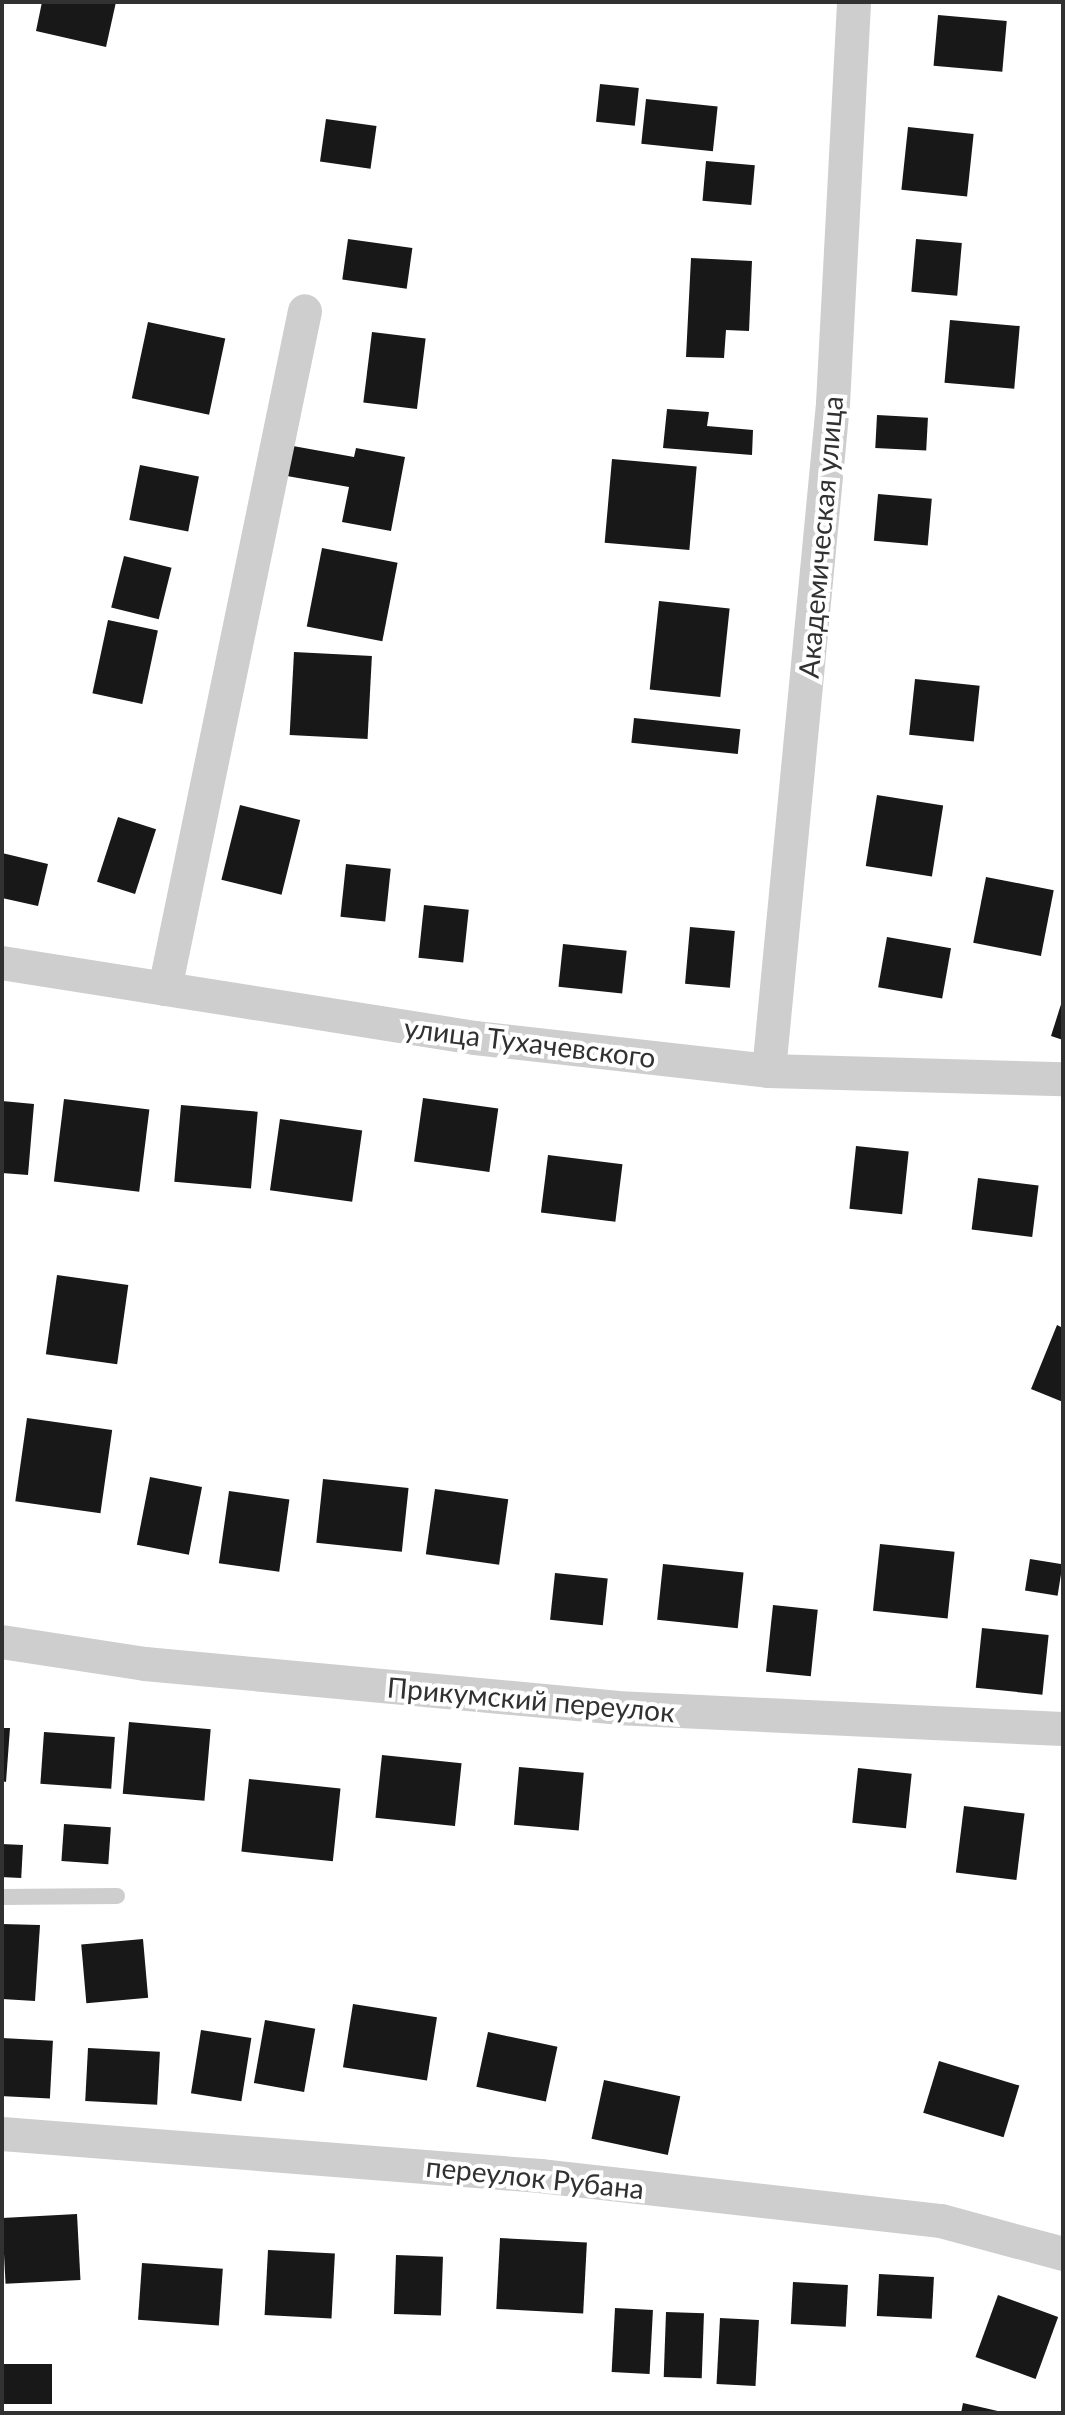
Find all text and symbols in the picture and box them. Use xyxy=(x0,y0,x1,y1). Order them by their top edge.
street label: Академическая улица xyxy=(791,394,849,680)
street label: улица Тухачевского xyxy=(402,1010,658,1074)
street label: Прикумский переулок xyxy=(386,1670,676,1728)
street label: переулок Рубана xyxy=(424,2149,646,2205)

